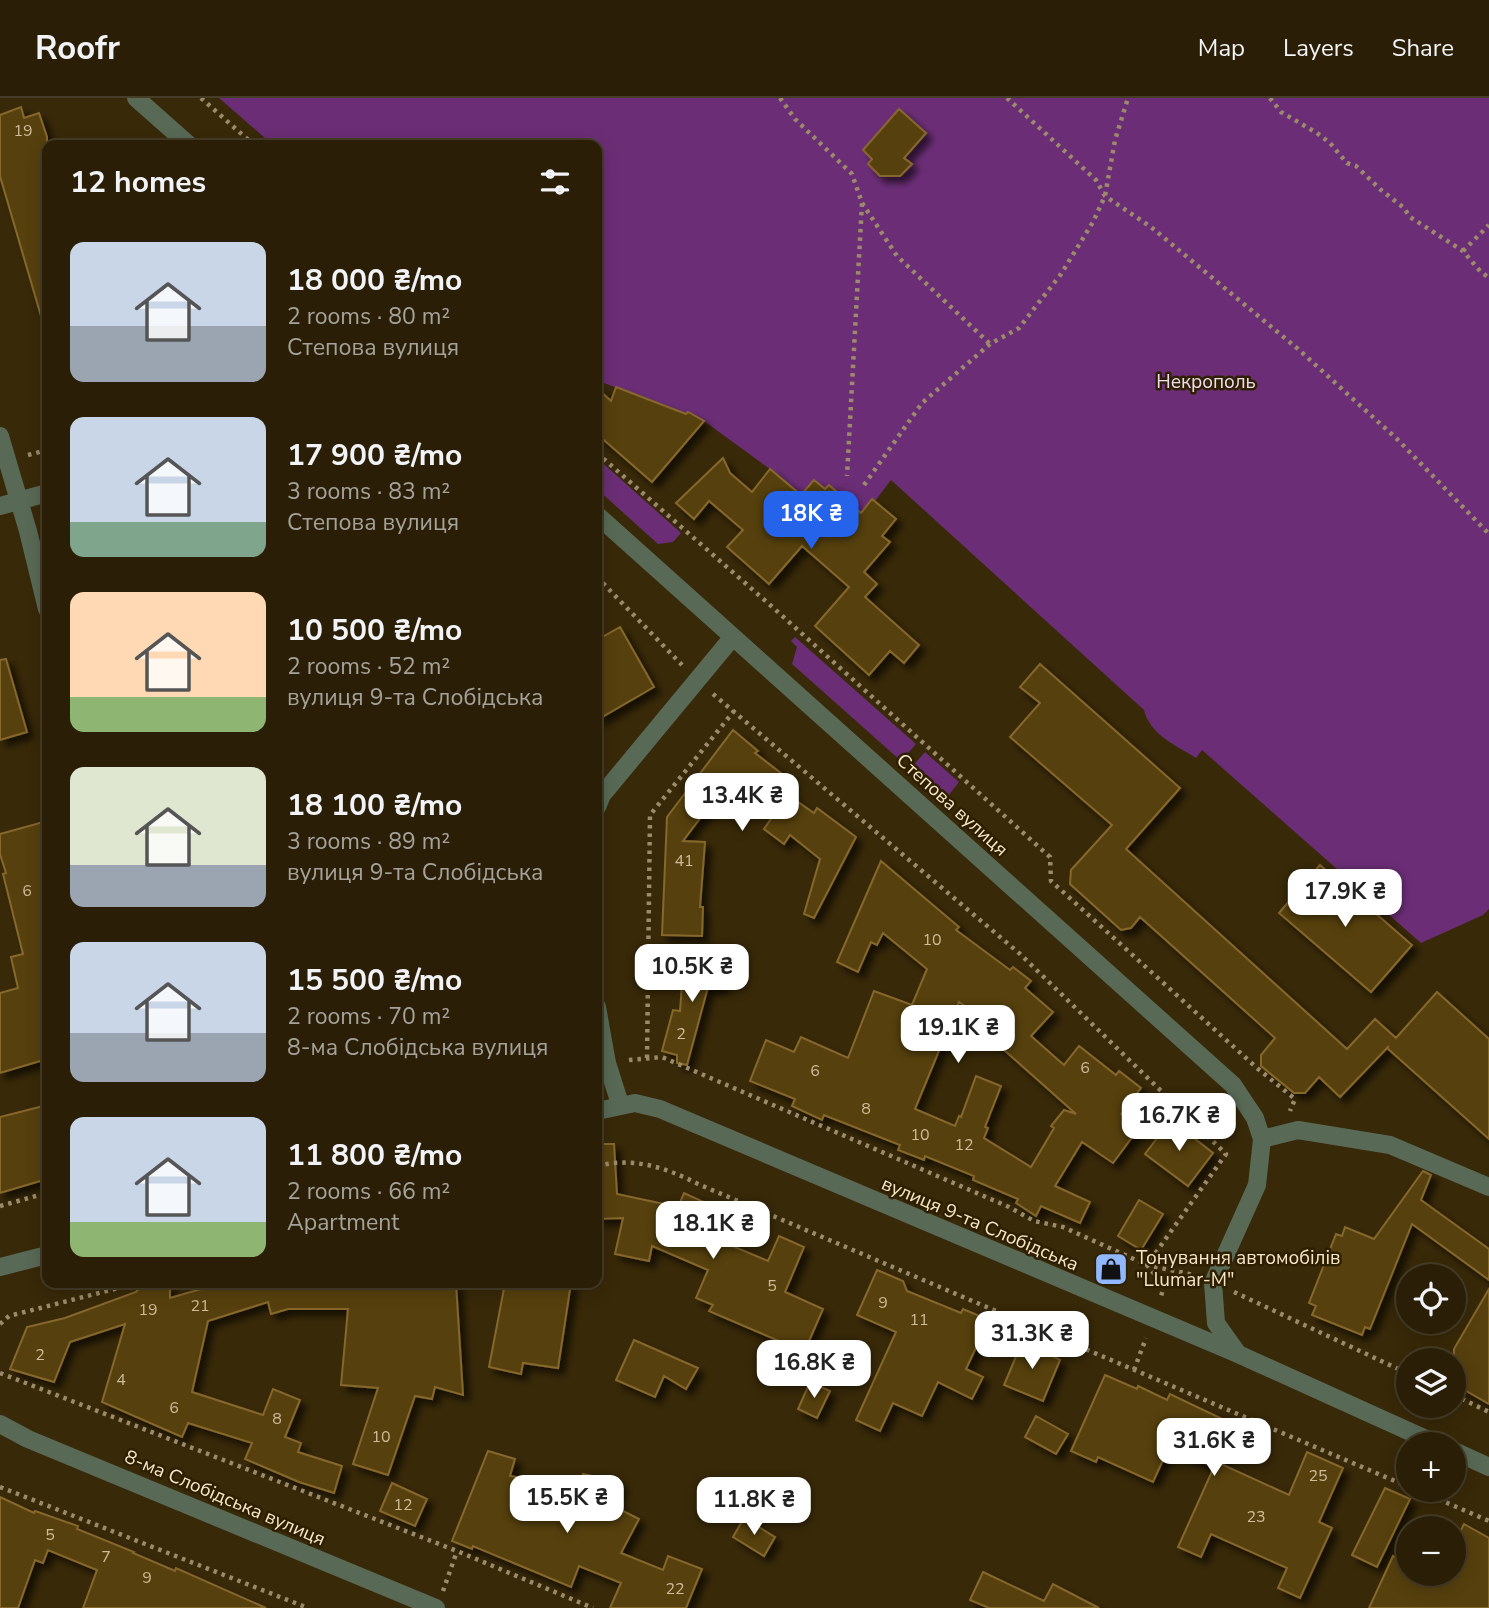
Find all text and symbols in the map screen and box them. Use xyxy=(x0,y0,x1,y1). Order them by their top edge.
text: Roofr xyxy=(35,26,120,71)
text: Map xyxy=(1198,32,1245,64)
text: Layers xyxy=(1283,32,1354,64)
text: Share xyxy=(1392,32,1454,64)
house number: 19 xyxy=(13,120,33,142)
text: 12 homes xyxy=(70,162,206,203)
icon: filters xyxy=(536,163,574,201)
text: 18 000 ₴/mo xyxy=(287,260,462,301)
icon: home xyxy=(126,270,210,354)
text: 2 rooms · 80 m² xyxy=(287,301,450,332)
text: Степова вулиця xyxy=(287,332,459,363)
park label: Некрополь xyxy=(1156,369,1256,395)
text: 17 900 ₴/mo xyxy=(287,435,462,476)
icon: home xyxy=(126,445,210,529)
text: 3 rooms · 83 m² xyxy=(287,476,450,507)
pin: 18K ₴ xyxy=(762,491,860,551)
text: 18K ₴ xyxy=(780,498,842,529)
text: Степова вулиця xyxy=(287,507,459,538)
text: 10 500 ₴/mo xyxy=(287,610,462,651)
icon: home xyxy=(126,620,210,704)
text: 2 rooms · 52 m² xyxy=(287,651,450,682)
text: вулиця 9-та Слобідська xyxy=(287,682,543,713)
street label: Степова вулиця xyxy=(890,748,1014,862)
pin: 13.4K ₴ xyxy=(677,774,807,833)
text: 13.4K ₴ xyxy=(701,780,783,811)
text: 18 100 ₴/mo xyxy=(287,785,462,826)
icon: home xyxy=(126,795,210,879)
text: 3 rooms · 89 m² xyxy=(287,826,450,857)
house number: 41 xyxy=(674,850,694,872)
text: вулиця 9-та Слобідська xyxy=(287,857,543,888)
pin: 17.9K ₴ xyxy=(1280,870,1410,929)
text: 17.9K ₴ xyxy=(1304,876,1386,907)
house number: 6 xyxy=(22,880,32,902)
house number: 10 xyxy=(922,929,942,951)
pin: 10.5K ₴ xyxy=(627,944,757,1004)
text: 10.5K ₴ xyxy=(651,951,733,982)
text: 15 500 ₴/mo xyxy=(287,960,462,1001)
icon: home xyxy=(126,970,210,1054)
text: 2 rooms · 70 m² xyxy=(287,1001,450,1032)
pin: 19.1K ₴ xyxy=(893,1006,1023,1065)
text: 19.1K ₴ xyxy=(917,1012,999,1043)
house number: 2 xyxy=(676,1023,686,1045)
text: 8-ма Слобідська вулиця xyxy=(287,1032,548,1063)
house number: 6 xyxy=(1080,1057,1090,1079)
house number: 6 xyxy=(810,1060,820,1082)
pin: 16.7K ₴ xyxy=(1114,1094,1244,1153)
house number: 8 xyxy=(861,1098,871,1120)
text: 16.7K ₴ xyxy=(1138,1100,1220,1131)
house number: 10 xyxy=(910,1124,930,1146)
house number: 12 xyxy=(954,1134,974,1156)
text: 11 800 ₴/mo xyxy=(287,1135,462,1176)
icon: home xyxy=(126,1145,210,1229)
street label: вулиця 9-та Слобідська xyxy=(877,1171,1083,1277)
text: 2 rooms · 66 m² xyxy=(287,1176,450,1207)
pin: 18.1K ₴ xyxy=(648,1202,778,1261)
text: Apartment xyxy=(287,1207,399,1238)
text: 18.1K ₴ xyxy=(672,1208,754,1239)
place label: Тонування автомобілів "Llumar-M" xyxy=(1136,1245,1340,1293)
shop icon: Тонування автомобілів "Llumar-M" xyxy=(1092,1250,1130,1288)
map controls xyxy=(1396,1264,1466,1586)
button: locate xyxy=(1396,1264,1466,1334)
house number: 5 xyxy=(767,1275,777,1297)
house number: 9 xyxy=(878,1292,888,1314)
house number: 21 xyxy=(190,1295,210,1317)
house number: 19 xyxy=(138,1299,158,1321)
house number: 11 xyxy=(909,1309,929,1331)
pin: 31.3K ₴ xyxy=(967,1312,1097,1371)
text: 31.3K ₴ xyxy=(991,1318,1073,1349)
pin: 16.8K ₴ xyxy=(749,1340,879,1400)
house number: 2 xyxy=(35,1344,45,1366)
text: 16.8K ₴ xyxy=(773,1347,855,1378)
button: layers xyxy=(1396,1348,1466,1418)
house number: 4 xyxy=(116,1369,126,1391)
house number: 6 xyxy=(169,1397,179,1419)
house number: 8 xyxy=(272,1408,282,1430)
pin: 31.6K ₴ xyxy=(1149,1418,1279,1478)
text: 31.6K ₴ xyxy=(1173,1425,1255,1456)
house number: 10 xyxy=(371,1426,391,1448)
button: + xyxy=(1396,1432,1466,1502)
street label: 8-ма Слобідська вулиця xyxy=(121,1444,329,1552)
house number: 25 xyxy=(1308,1465,1328,1487)
pin: 15.5K ₴ xyxy=(502,1476,632,1535)
pin: 11.8K ₴ xyxy=(689,1478,819,1537)
text: 15.5K ₴ xyxy=(526,1482,608,1513)
text: 11.8K ₴ xyxy=(713,1484,795,1515)
house number: 12 xyxy=(393,1494,413,1516)
house number: 23 xyxy=(1246,1506,1266,1528)
button: − xyxy=(1396,1516,1466,1586)
house number: 5 xyxy=(45,1524,55,1546)
house number: 7 xyxy=(101,1546,111,1568)
house number: 9 xyxy=(142,1567,152,1589)
house number: 22 xyxy=(665,1578,685,1600)

